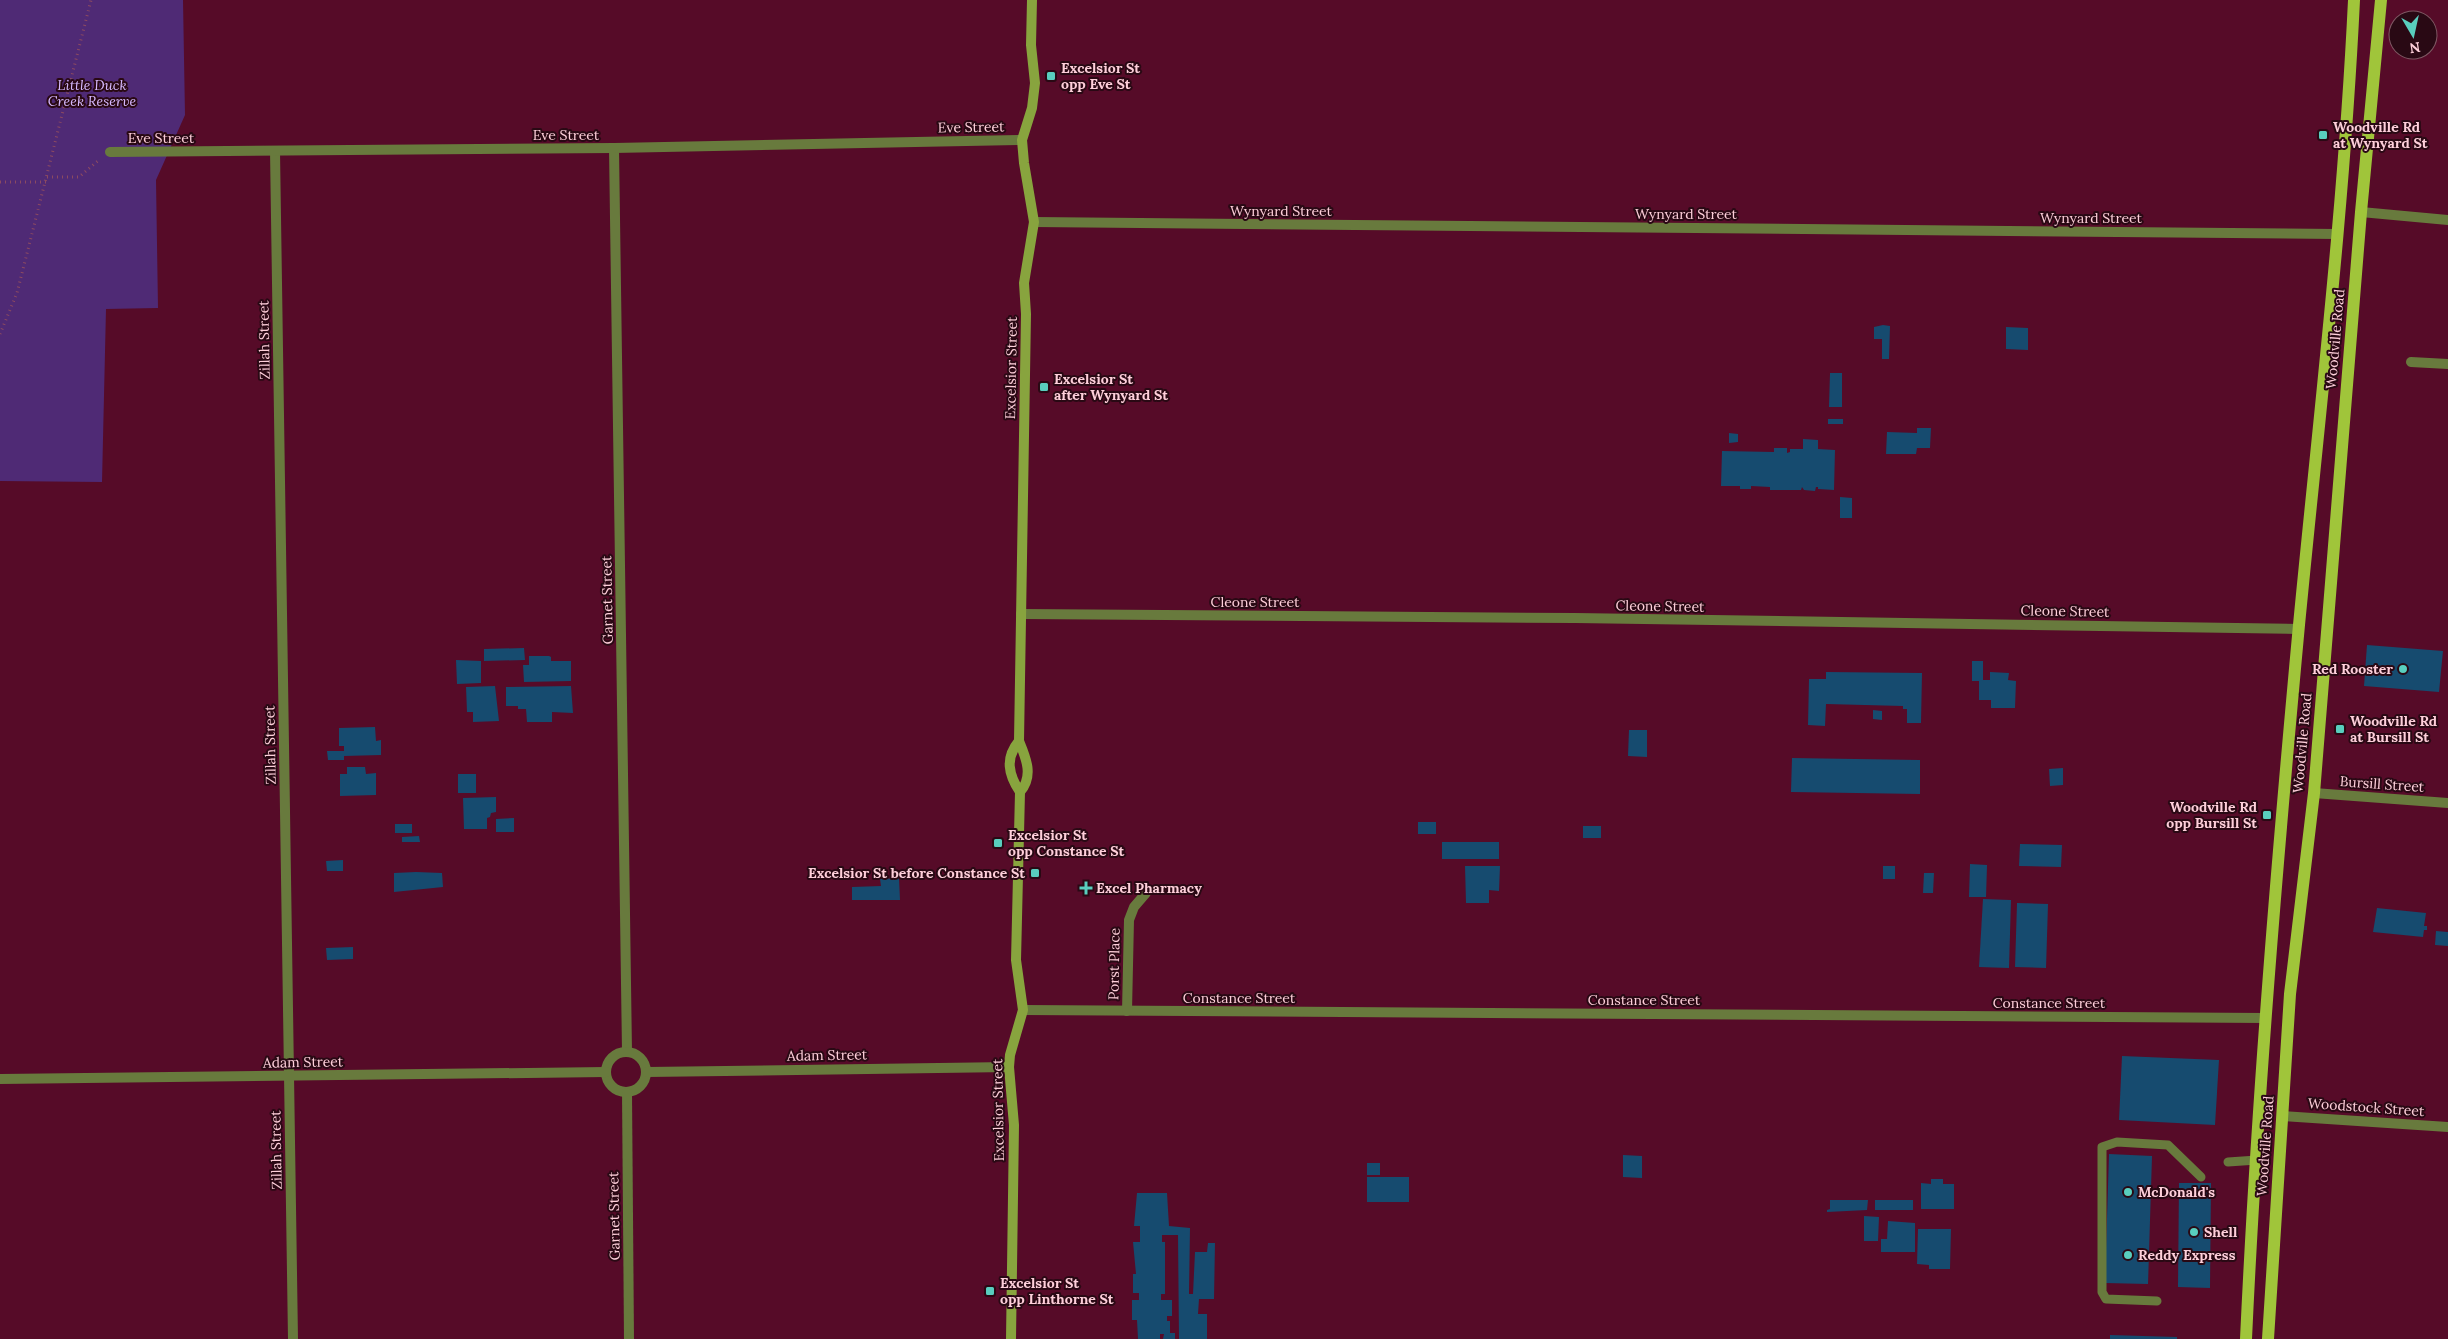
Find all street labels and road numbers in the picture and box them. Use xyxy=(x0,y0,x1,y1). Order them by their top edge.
street label: Eve Street xyxy=(938,117,1005,137)
street label: Eve Street xyxy=(533,126,600,144)
street label: Eve Street xyxy=(128,129,195,147)
street label: Wynyard Street xyxy=(1230,202,1332,220)
street label: Wynyard Street xyxy=(1635,205,1737,223)
street label: Wynyard Street xyxy=(2040,209,2142,227)
street label: Woodville Road xyxy=(2322,288,2348,390)
street label: Zillah Street xyxy=(254,300,274,380)
street label: Excelsior Street xyxy=(1001,316,1021,420)
street label: Garnet Street xyxy=(597,555,617,645)
street label: Cleone Street xyxy=(1211,593,1300,611)
street label: Cleone Street xyxy=(1615,596,1705,616)
street label: Cleone Street xyxy=(2020,601,2110,621)
street label: Woodville Road xyxy=(2289,692,2315,794)
street label: Zillah Street xyxy=(260,705,280,785)
street label: Bursill Street xyxy=(2339,772,2425,796)
street label: Porst Place xyxy=(1104,927,1124,1000)
street label: Constance Street xyxy=(1183,989,1296,1007)
street label: Constance Street xyxy=(1588,991,1701,1009)
street label: Constance Street xyxy=(1993,994,2106,1012)
street label: Adam Street xyxy=(786,1045,868,1065)
street label: Adam Street xyxy=(262,1052,344,1072)
street label: Excelsior Street xyxy=(988,1058,1008,1162)
street label: Woodstock Street xyxy=(2307,1094,2425,1120)
street label: Woodville Road xyxy=(2253,1095,2277,1197)
street label: Zillah Street xyxy=(266,1110,286,1190)
street label: Garnet Street xyxy=(604,1171,624,1261)

